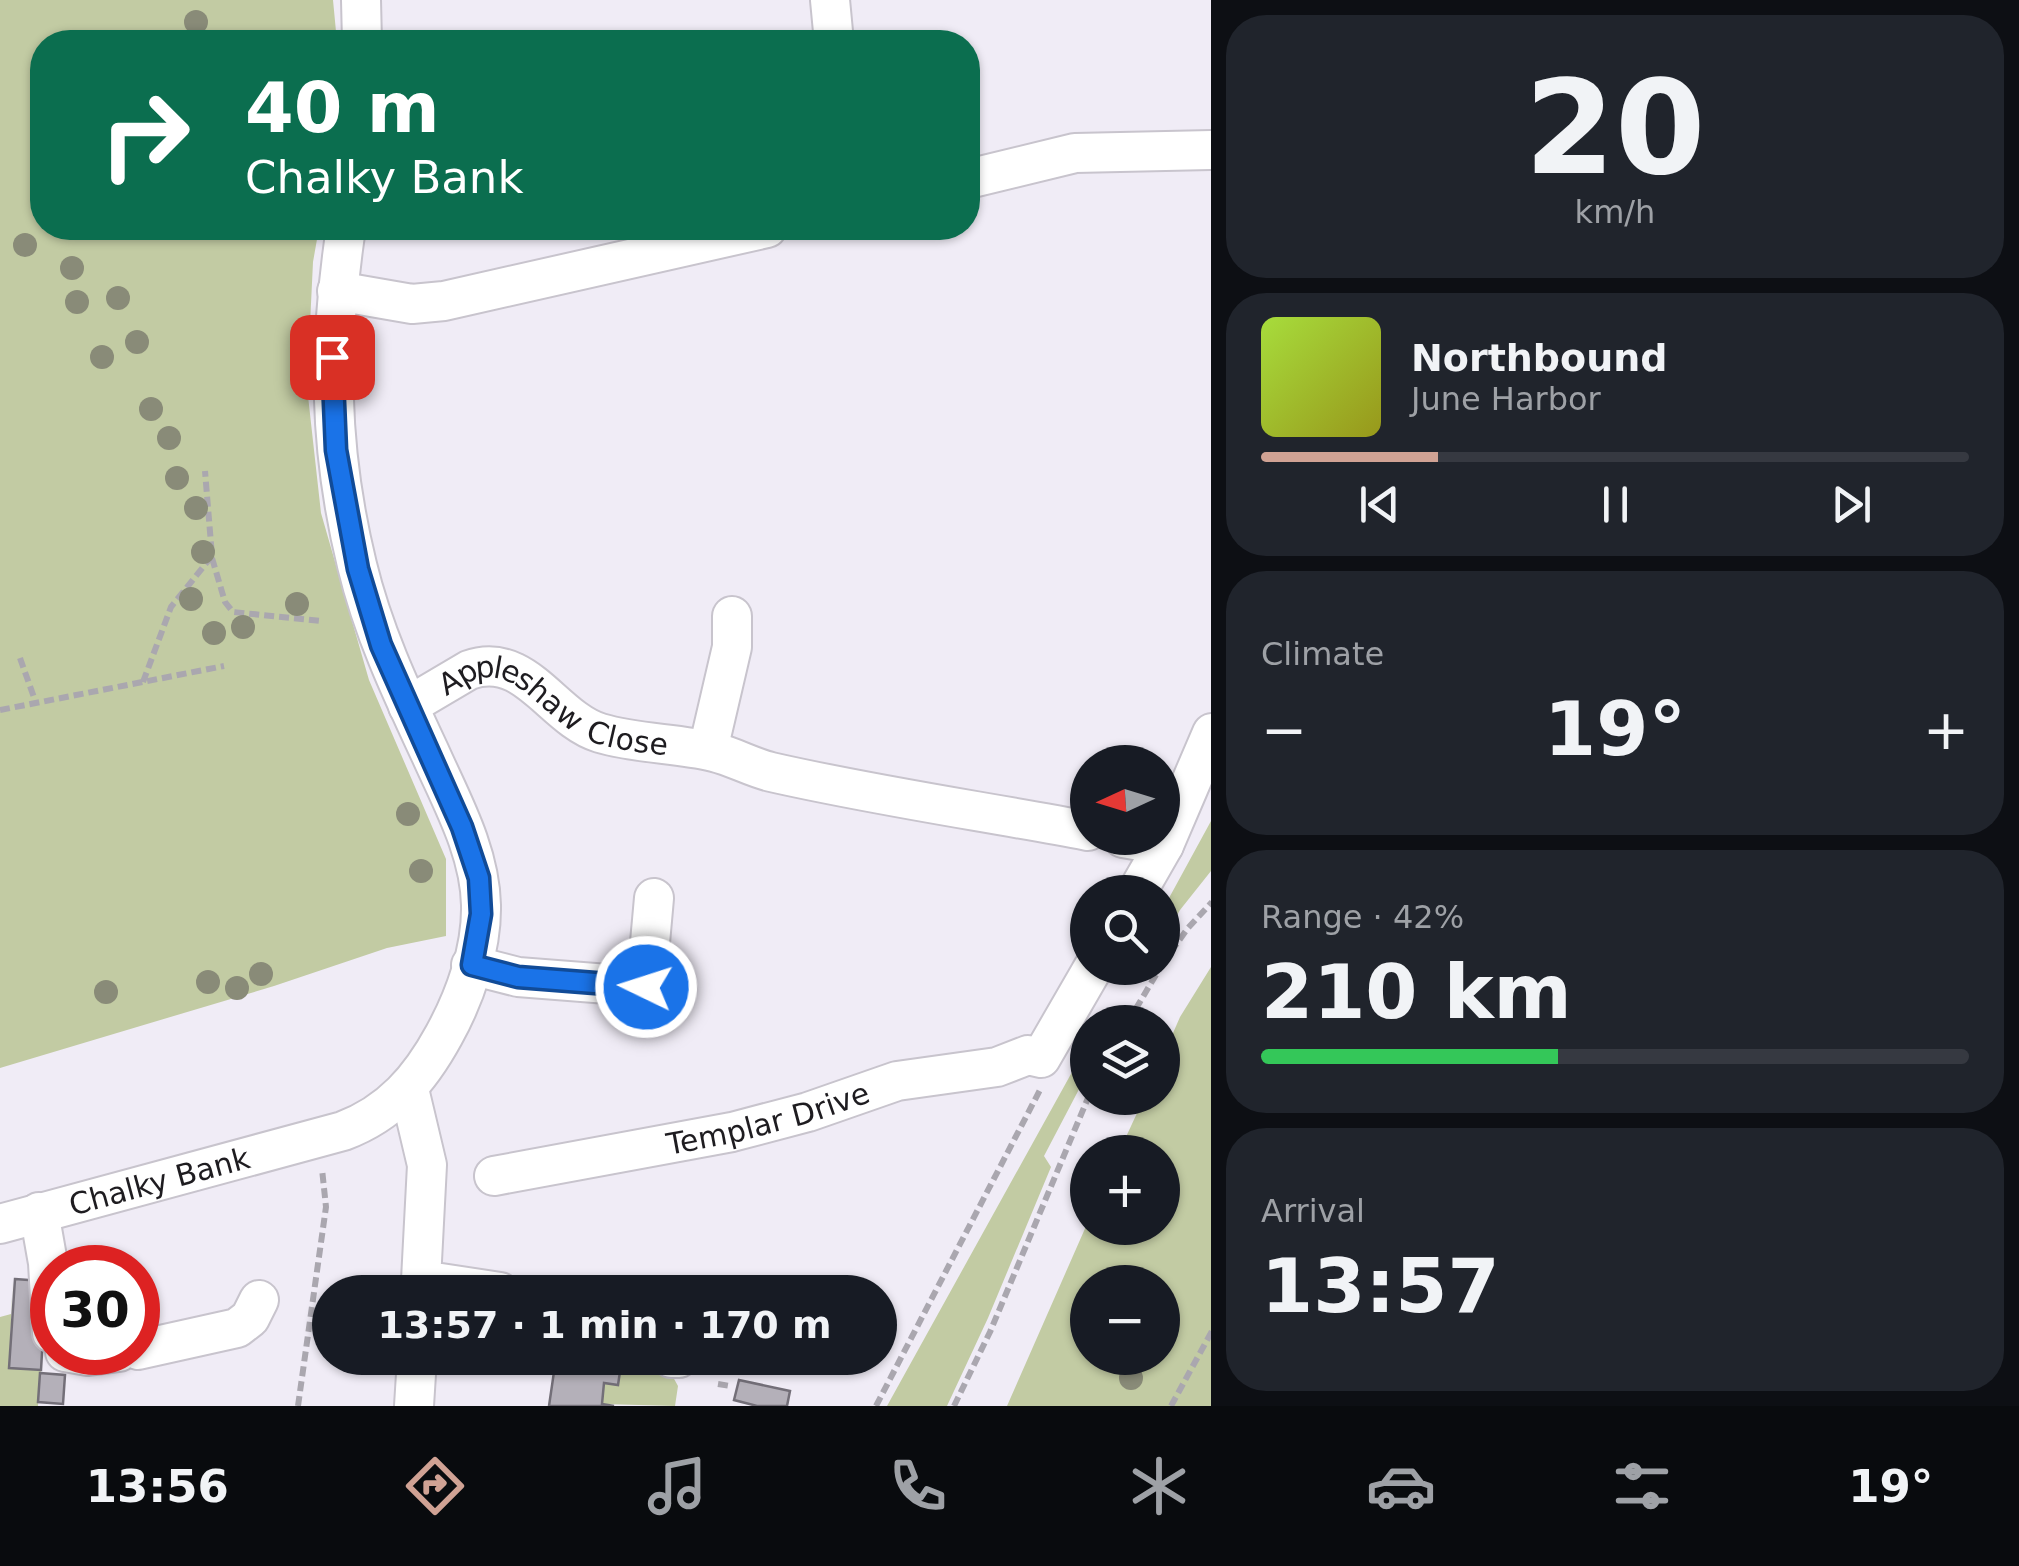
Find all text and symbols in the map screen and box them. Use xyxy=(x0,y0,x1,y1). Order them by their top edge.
text: 20 xyxy=(1525,52,1705,204)
text: 40 m xyxy=(245,67,440,149)
icon: right xyxy=(80,70,210,200)
text: Chalky Bank xyxy=(245,151,523,204)
text: km/h xyxy=(1575,193,1655,231)
pin xyxy=(290,315,375,400)
icon: arrive xyxy=(305,330,360,385)
text: Northbound xyxy=(1411,336,1667,380)
text: June Harbor xyxy=(1411,380,1601,418)
icon: previous xyxy=(1352,477,1407,532)
icon: pause xyxy=(1588,477,1643,532)
icon: next xyxy=(1824,477,1879,532)
text: Climate xyxy=(1261,635,1384,673)
street label: Appleshaw Close xyxy=(432,648,670,762)
text: 19° xyxy=(1544,685,1686,773)
text: − xyxy=(1261,698,1307,762)
text: + xyxy=(1923,698,1969,762)
north arrow xyxy=(1070,745,1180,855)
map controls xyxy=(1070,745,1180,1375)
button: search xyxy=(1070,875,1180,985)
text: Range · 42% xyxy=(1261,898,1464,936)
position arrow xyxy=(594,935,698,1039)
text: 210 km xyxy=(1261,948,1572,1036)
button: layers xyxy=(1070,1005,1180,1115)
street label: Templar Drive xyxy=(663,1075,874,1161)
button: + xyxy=(1070,1135,1180,1245)
street label: Chalky Bank xyxy=(65,1139,254,1222)
text: Arrival xyxy=(1261,1192,1365,1230)
text: 13:57 xyxy=(1261,1242,1500,1330)
speed limit sign: 30 xyxy=(30,1245,160,1375)
button: − xyxy=(1070,1265,1180,1375)
text: 13:57 · 1 min · 170 m xyxy=(377,1303,832,1347)
icon: directions xyxy=(400,1451,470,1521)
icon: music xyxy=(642,1451,712,1521)
icon: phone xyxy=(883,1451,953,1521)
icon: climate xyxy=(1124,1451,1194,1521)
icon: car xyxy=(1366,1451,1436,1521)
icon: filters xyxy=(1607,1451,1677,1521)
text: 13:56 xyxy=(86,1460,229,1513)
text: 19° xyxy=(1848,1460,1933,1513)

